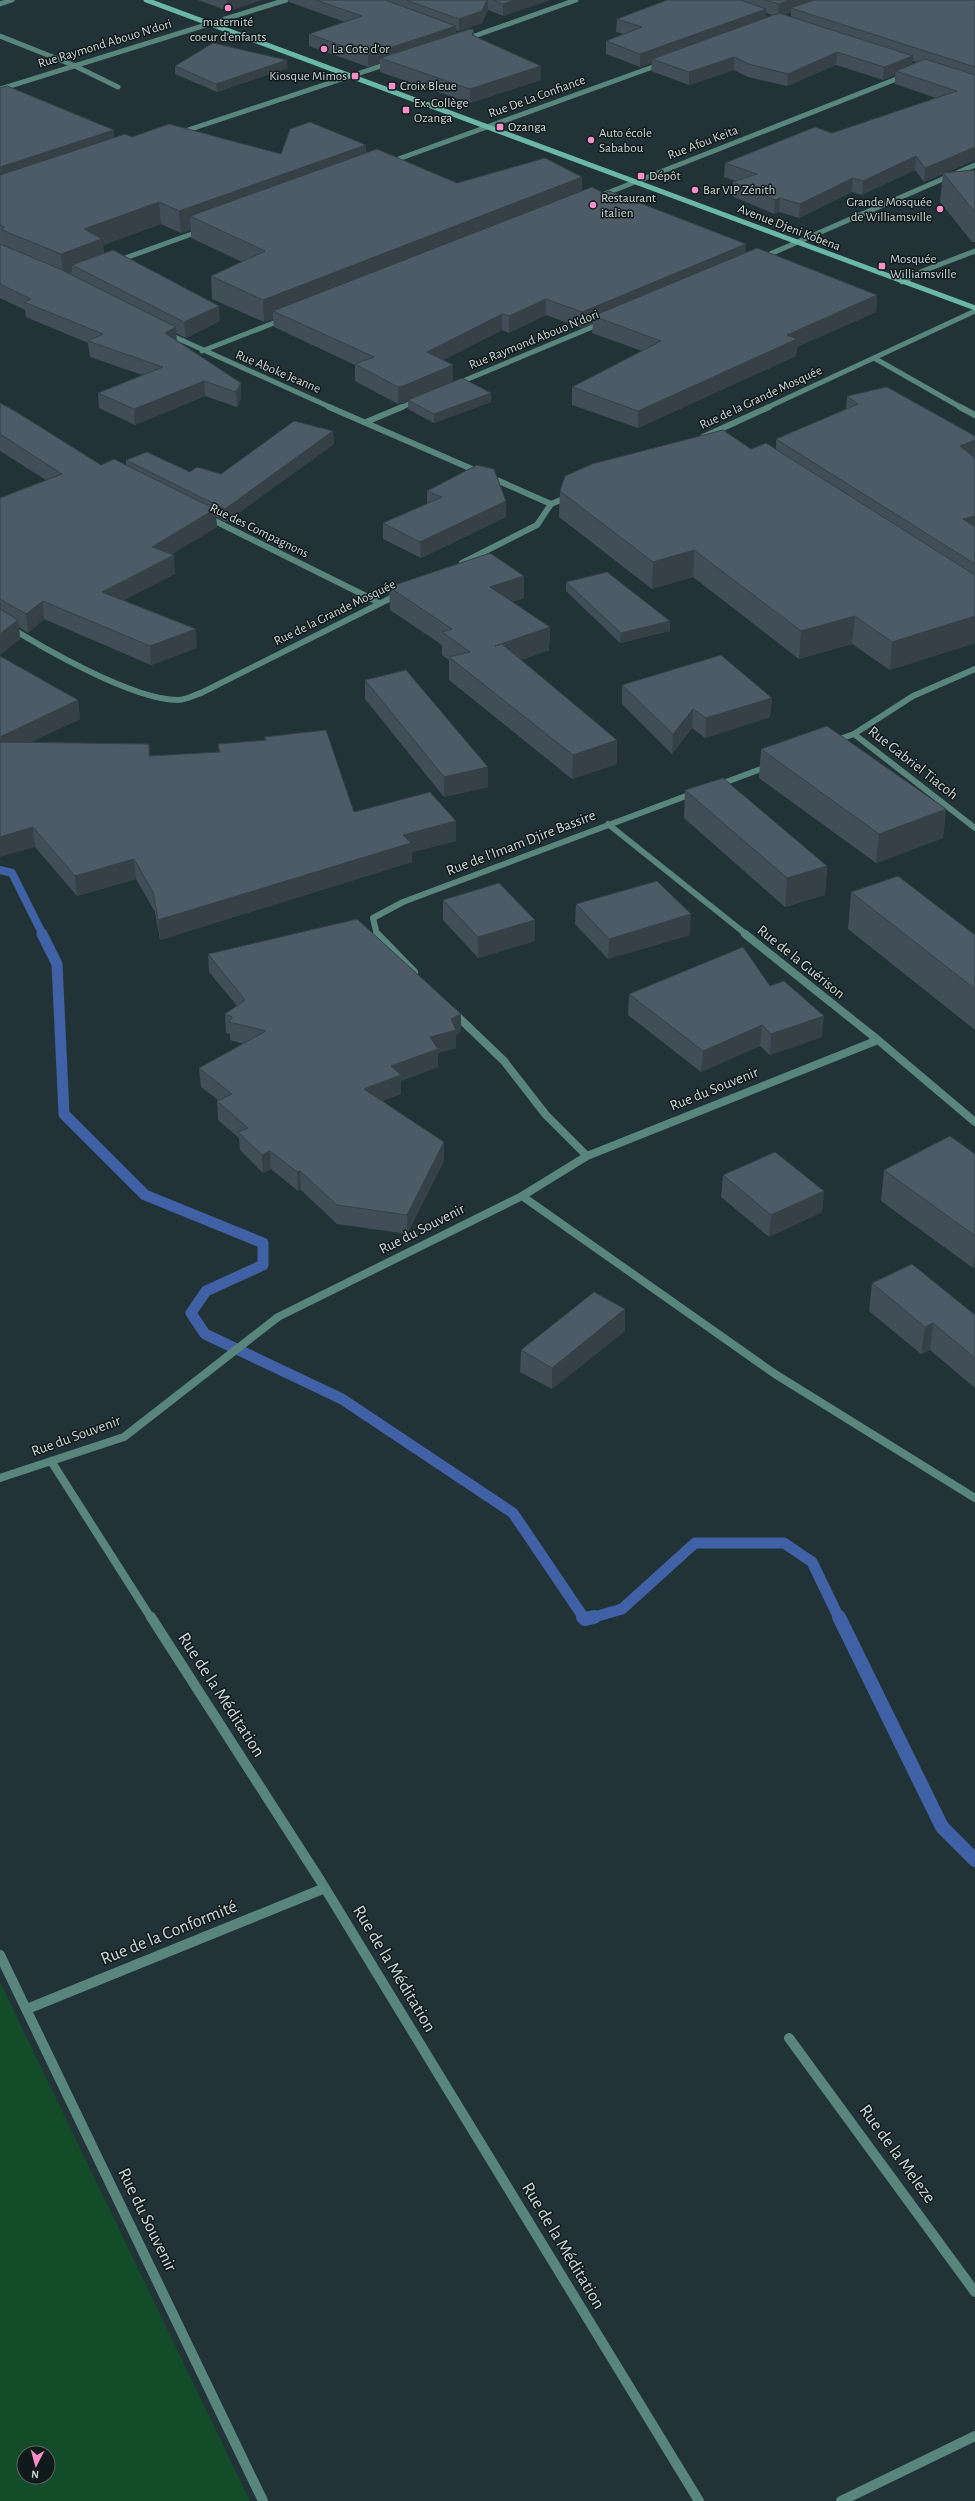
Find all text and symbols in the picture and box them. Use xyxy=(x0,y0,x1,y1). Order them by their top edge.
marker: maternité coeur d'enfants xyxy=(223,3,233,13)
place label: maternité coeur d'enfants xyxy=(190,16,266,44)
street label: Rue Raymond Abouo N'dori xyxy=(37,17,173,71)
place label: La Cote d'or xyxy=(332,43,390,56)
marker: La Cote d'or xyxy=(319,44,329,54)
place label: Kiosque Mimos xyxy=(269,70,347,83)
marker: Kiosque Mimos xyxy=(350,71,360,81)
street label: Rue De La Confiance xyxy=(487,73,587,121)
place label: Croix Bleue xyxy=(400,80,457,93)
marker: Croix Bleue xyxy=(387,81,397,91)
place label: Ex. Collège Ozanga xyxy=(414,97,469,125)
marker: Ex. Collège Ozanga xyxy=(401,105,411,115)
place label: Ozanga xyxy=(508,121,546,134)
marker: Ozanga xyxy=(495,122,505,132)
street label: Rue Afou Keita xyxy=(666,124,740,162)
place label: Auto école Sababou xyxy=(599,127,652,155)
marker: Auto école Sababou xyxy=(586,135,596,145)
place label: Dépôt xyxy=(649,170,681,183)
marker: Dépôt xyxy=(636,171,646,181)
place label: Bar VIP Zénith xyxy=(703,184,775,197)
marker: Bar VIP Zénith xyxy=(690,185,700,195)
place label: Restaurant italien xyxy=(601,192,656,220)
place label: Grande Mosquée de Williamsville xyxy=(847,196,932,224)
marker: Restaurant italien xyxy=(588,200,598,210)
street label: Avenue Djeni Kobena xyxy=(736,202,842,254)
marker: Grande Mosquée de Williamsville xyxy=(935,204,945,214)
place label: Mosquée Williamsville xyxy=(890,253,956,281)
marker: Mosquée Williamsville xyxy=(877,261,887,271)
street label: Rue Raymond Abouo N'dori xyxy=(467,308,601,372)
street label: Rue Aboke Jeanne xyxy=(234,348,322,396)
street label: Rue de la Grande Mosquée xyxy=(698,364,824,432)
street label: Rue des Compagnons xyxy=(208,501,311,561)
street label: Rue de la Grande Mosquée xyxy=(272,578,398,648)
street label: Rue Gabriel Tiacoh xyxy=(866,724,960,802)
street label: Rue de l'Imam Djire Bassire xyxy=(444,807,598,878)
street label: Rue de la Guérison xyxy=(754,922,848,1002)
street label: Rue du Souvenir xyxy=(668,1064,760,1114)
street label: Rue du Souvenir xyxy=(377,1201,467,1257)
street label: Rue du Souvenir xyxy=(29,1413,123,1459)
street label: Rue de la Méditation xyxy=(174,1630,268,1760)
street label: Rue de la Conformité xyxy=(98,1897,240,1969)
street label: Rue de la Méditation xyxy=(349,1903,439,2035)
street label: Rue de la Meleze xyxy=(855,2101,939,2207)
street label: Rue du Souvenir xyxy=(114,2165,180,2275)
street label: Rue de la Méditation xyxy=(518,2180,608,2312)
north arrow xyxy=(16,2445,56,2485)
text: N xyxy=(31,2469,39,2480)

